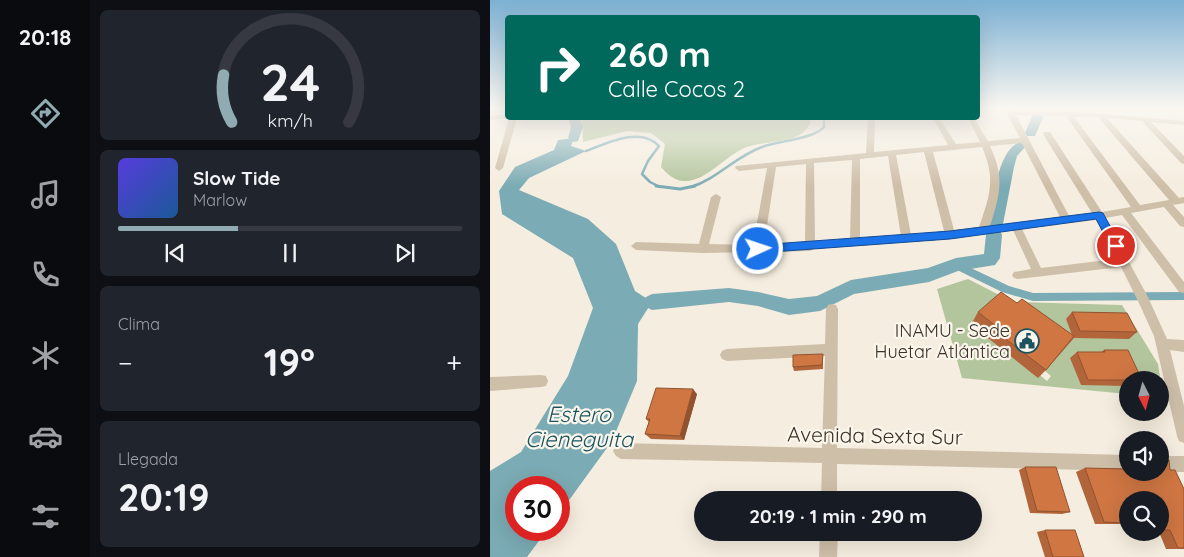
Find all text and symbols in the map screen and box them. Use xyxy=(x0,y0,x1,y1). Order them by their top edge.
text: 20:18 xyxy=(19,23,71,51)
text: 260 m xyxy=(608,32,711,76)
icon: right xyxy=(525,35,590,100)
text: 24 xyxy=(260,49,320,114)
text: Calle Cocos 2 xyxy=(608,75,745,103)
icon: directions xyxy=(28,96,63,131)
text: km/h xyxy=(267,109,313,131)
text: Slow Tide xyxy=(193,166,281,190)
icon: music xyxy=(28,177,63,212)
text: Marlow xyxy=(193,190,247,210)
position arrow xyxy=(731,222,783,274)
pin xyxy=(1095,225,1137,267)
icon: arrive xyxy=(1102,232,1130,260)
icon: previous xyxy=(161,239,189,267)
icon: pause xyxy=(276,239,304,267)
icon: next xyxy=(391,239,419,267)
icon: phone xyxy=(28,257,63,292)
text: Clima xyxy=(118,314,160,334)
place label: INAMU - Sede Huetar Atlántica xyxy=(874,319,1010,363)
public building icon: INAMU - Sede Huetar Atlántica xyxy=(1014,328,1040,354)
icon: climate xyxy=(28,338,63,373)
text: 19° xyxy=(264,338,315,386)
text: − xyxy=(118,345,133,380)
text: + xyxy=(446,345,462,380)
north arrow xyxy=(1119,371,1169,421)
map controls xyxy=(1119,371,1169,541)
water label: Estero Cieneguita xyxy=(525,400,635,453)
icon: car xyxy=(28,419,63,454)
street label: Avenida Sexta Sur xyxy=(787,420,963,450)
button: sound xyxy=(1119,431,1169,481)
text: Llegada xyxy=(118,449,178,469)
text: 20:19 xyxy=(118,473,210,521)
speed limit sign: 30 xyxy=(505,476,570,541)
button: search xyxy=(1119,491,1169,541)
icon: filters xyxy=(28,499,63,534)
text: 20:19 · 1 min · 290 m xyxy=(749,504,927,528)

